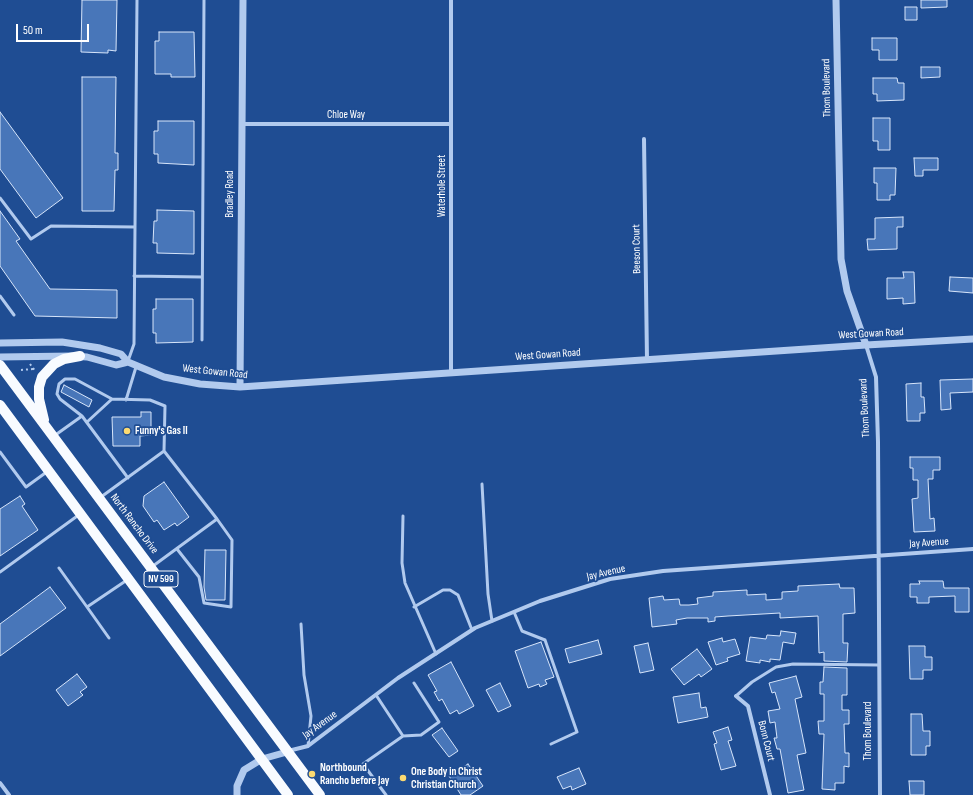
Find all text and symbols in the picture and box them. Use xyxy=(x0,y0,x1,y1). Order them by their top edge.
scale bar xyxy=(18,16,91,42)
text: 50 m xyxy=(23,23,43,38)
street label: Thom Boulevard xyxy=(820,58,834,118)
street label: Chloe Way xyxy=(327,108,365,122)
street label: Waterhole Street xyxy=(435,155,449,217)
street label: Bradley Road xyxy=(223,170,237,218)
street label: Beeson Court xyxy=(630,224,644,274)
street label: West Gowan Road xyxy=(838,326,904,342)
street label: West Gowan Road xyxy=(515,346,581,364)
street label: West Gowan Road xyxy=(182,362,248,382)
street label: Thom Boulevard xyxy=(857,378,873,438)
place label: Funny's Gas II xyxy=(135,424,188,438)
marker: Funny's Gas II xyxy=(122,426,132,436)
street label: North Rancho Drive xyxy=(107,491,161,557)
street label: Jay Avenue xyxy=(909,535,949,551)
street label: Jay Avenue xyxy=(585,562,627,584)
road number: NV 599 xyxy=(144,571,178,587)
street label: Thom Boulevard xyxy=(861,702,875,760)
street label: Jay Avenue xyxy=(300,708,340,742)
street label: Bonn Court xyxy=(755,719,777,763)
place label: Northbound Rancho before Jay xyxy=(320,761,389,787)
place label: One Body in Christ Christian Church xyxy=(411,765,482,791)
marker: Northbound Rancho before Jay xyxy=(307,769,317,779)
marker: One Body in Christ Christian Church xyxy=(398,773,408,783)

